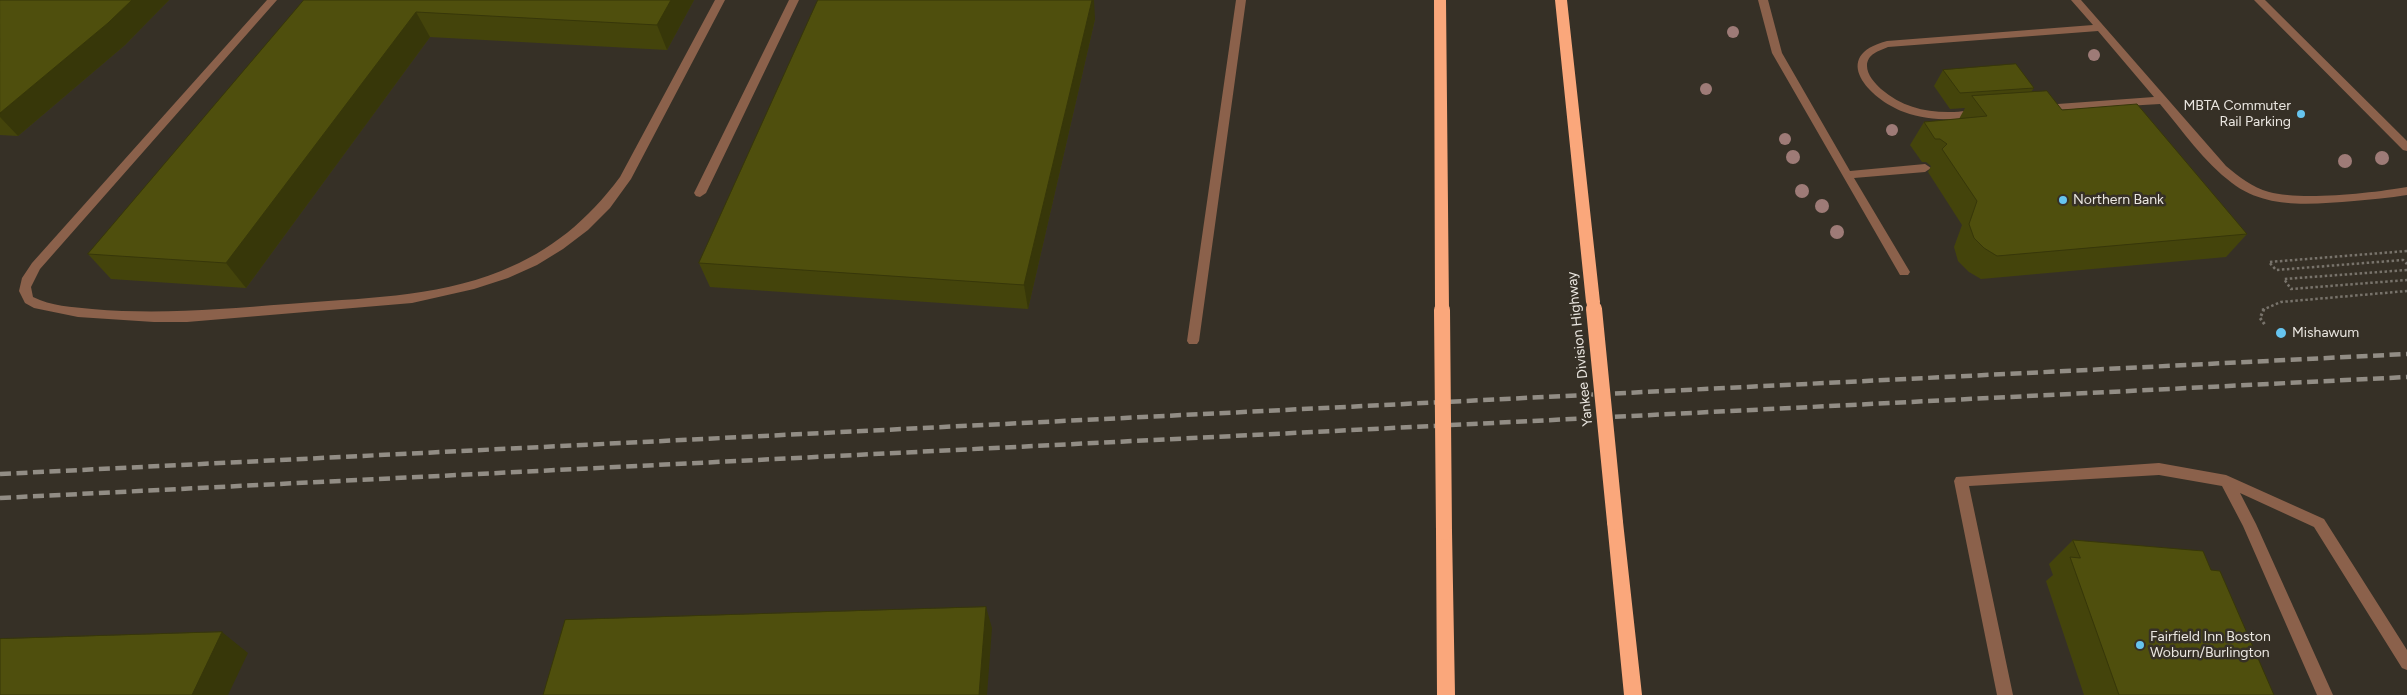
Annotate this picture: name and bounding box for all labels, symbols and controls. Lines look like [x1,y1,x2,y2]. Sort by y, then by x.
place label: MBTA Commuter Rail Parking [2183,98,2291,130]
marker: MBTA Commuter Rail Parking [2295,108,2307,120]
place label: Northern Bank [2073,192,2164,208]
marker: Northern Bank [2057,194,2069,206]
street label: Yankee Division Highway [1564,271,1596,427]
place label: Mishawum [2292,325,2359,341]
marker: Mishawum [2274,326,2288,340]
place label: Fairfield Inn Boston Woburn/Burlington [2150,629,2271,662]
marker: Fairfield Inn Boston Woburn/Burlington [2134,639,2146,651]

